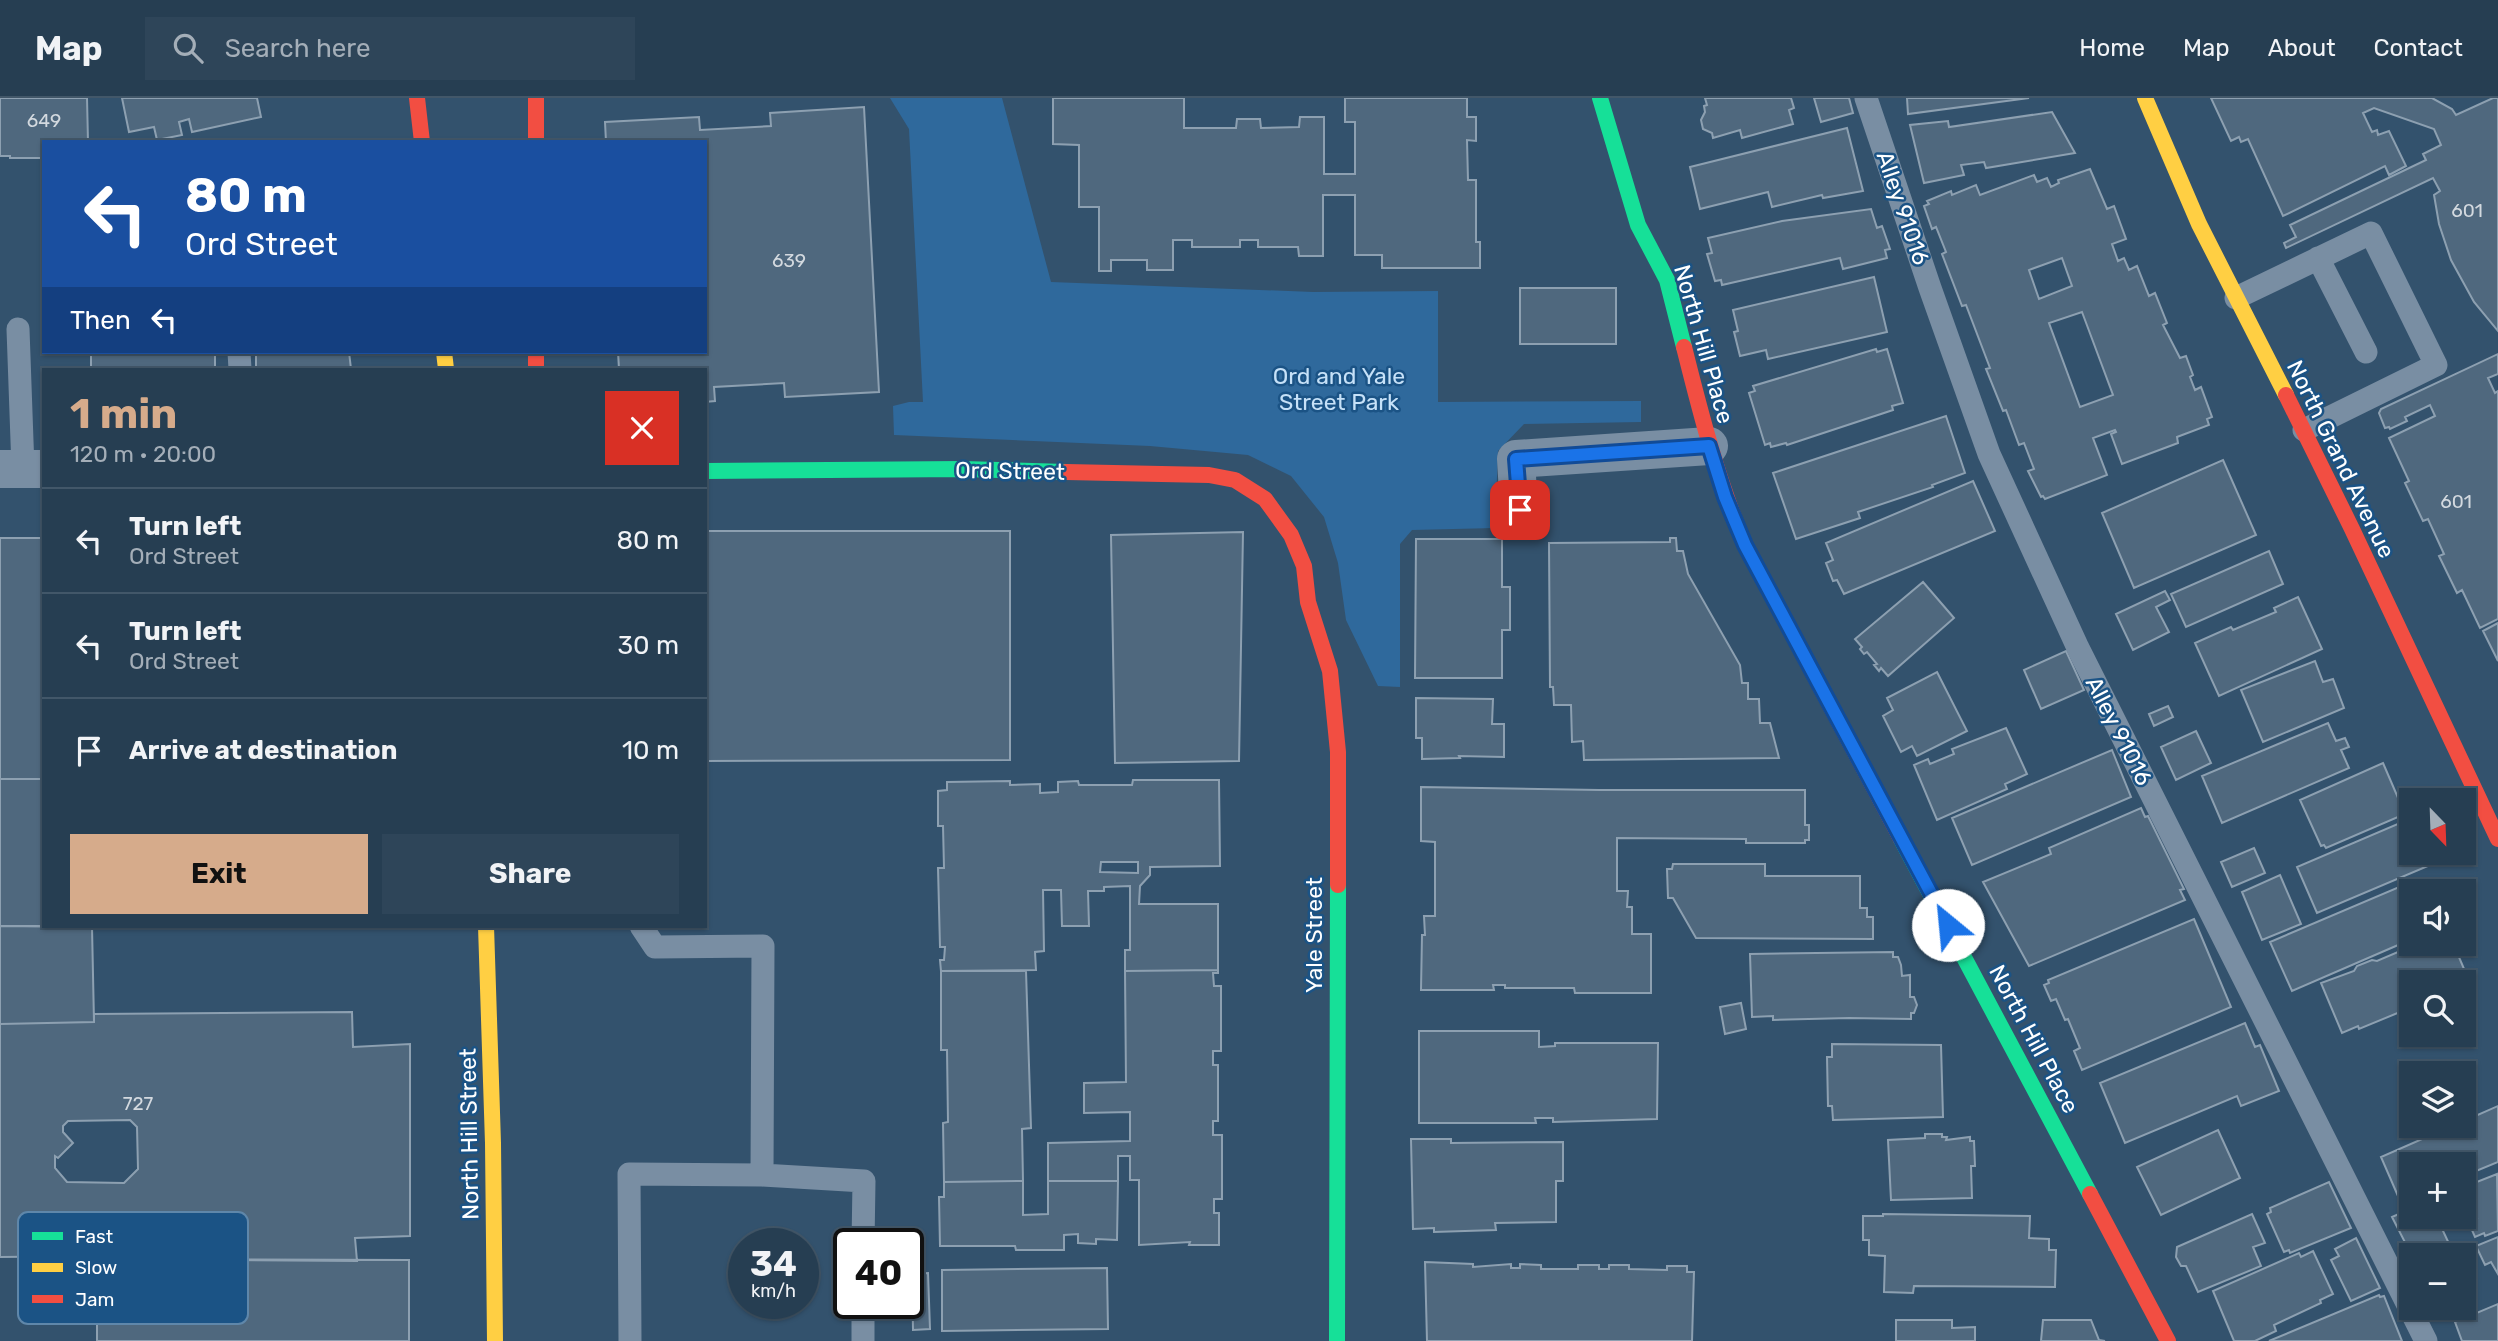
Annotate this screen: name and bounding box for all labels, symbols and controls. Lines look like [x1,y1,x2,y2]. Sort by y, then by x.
search box [145,17,635,80]
text: Map [35,29,103,68]
icon: search [169,29,207,67]
text: Search here [225,33,370,64]
text: Home [2079,34,2145,62]
text: Map [2183,34,2230,62]
text: About [2268,34,2336,62]
text: Contact [2374,34,2463,62]
house number: 649 [27,109,61,132]
street label: Alley 91016 [1870,147,1936,269]
text: 80 m [185,166,307,224]
icon: left [70,168,161,259]
house number: 601 [2451,199,2483,222]
text: Ord Street [185,225,338,263]
house number: 639 [772,249,806,272]
street label: North Hill Place [1668,261,1740,427]
icon: left [145,301,183,339]
text: Then [70,305,131,336]
street label: North Grand Avenue [2281,355,2401,563]
park label: Ord and Yale Street Park [1273,362,1405,416]
text: 1 min [70,389,177,439]
button: close [605,391,679,465]
text: 120 m · 20:00 [70,440,216,468]
street label: Ord Street [955,456,1065,486]
pin [1490,480,1550,540]
house number: 601 [2440,490,2472,513]
icon: arrive [1501,491,1539,529]
text: Turn left [129,511,241,542]
icon: left [70,522,108,560]
text: 80 m [616,525,679,556]
text: Ord Street [129,542,239,570]
text: Turn left [129,616,241,647]
icon: left [70,627,108,665]
text: 30 m [617,630,679,661]
text: Ord Street [129,647,239,675]
street label: Alley 91016 [2080,672,2158,790]
icon: arrive [70,732,108,770]
text: Arrive at destination [129,735,397,766]
text: 10 m [622,735,679,766]
north arrow [2399,788,2476,864]
map controls [2399,788,2476,1320]
button: Exit [70,834,368,914]
button: Share [382,834,679,914]
street label: Yale Street [1300,877,1328,993]
button: sound [2399,879,2476,956]
position arrow [1911,888,1985,962]
street label: North Hill Place [1983,960,2085,1118]
button: search [2399,970,2476,1047]
street label: North Hill Street [454,1048,484,1220]
button: layers [2399,1061,2476,1138]
house number: 727 [123,1092,154,1115]
button: + [2399,1152,2476,1229]
legend [18,1212,248,1324]
text: Fast [75,1225,114,1248]
speed limit sign: 40 [833,1228,924,1319]
text: 34 [750,1243,797,1285]
button: − [2399,1243,2476,1320]
text: Slow [75,1256,117,1279]
text: km/h [751,1280,796,1302]
text: Jam [75,1288,114,1311]

